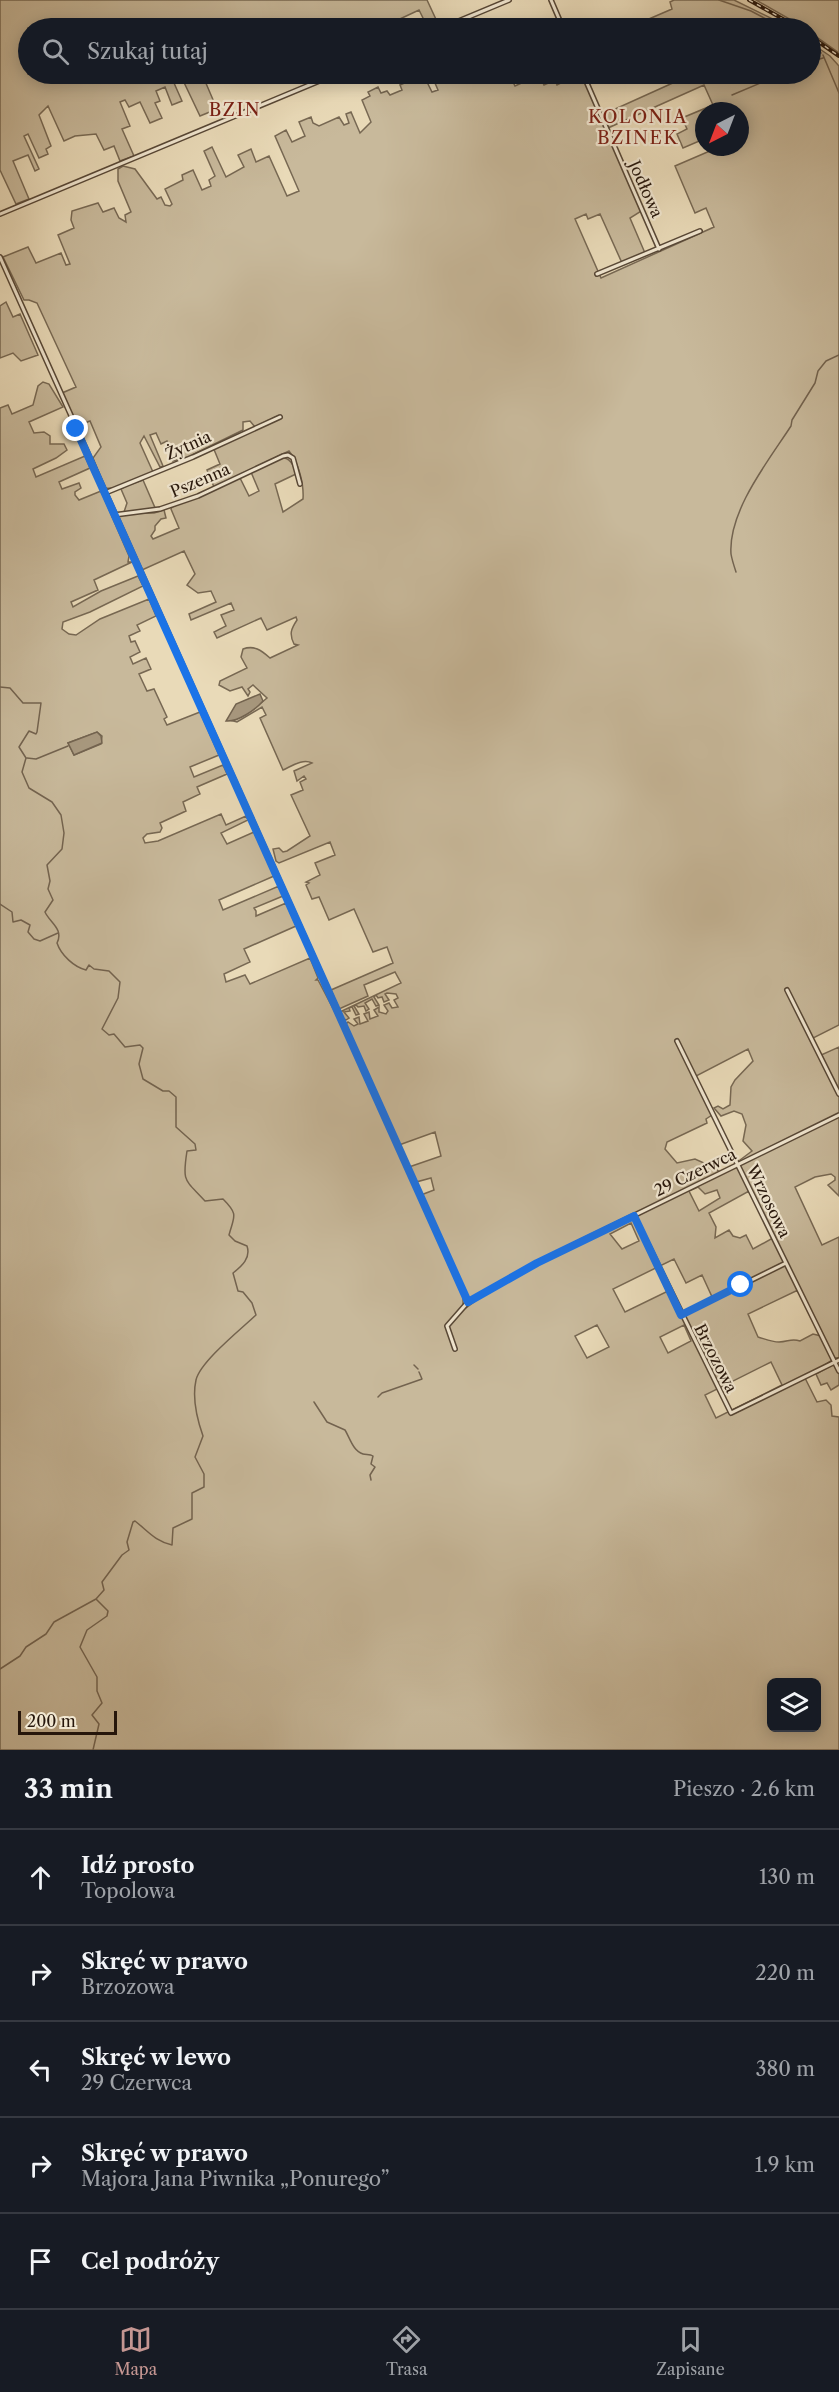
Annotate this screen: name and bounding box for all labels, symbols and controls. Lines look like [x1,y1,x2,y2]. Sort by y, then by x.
search box [18,18,821,84]
icon: search [39,35,72,68]
text: Szukaj tutaj [87,38,208,65]
district label: BZIN [209,99,261,121]
north arrow [695,102,749,156]
district label: KOLONIA BZINEK [588,106,688,149]
street label: Jodłowa [623,155,668,221]
route end [62,415,88,441]
street label: Żytnia [162,426,215,464]
street label: Pszenna [167,458,233,502]
street label: 29 Czerwca [651,1143,740,1200]
street label: Wrzosowa [742,1160,795,1241]
route start [727,1271,753,1297]
street label: Brzozowa [690,1320,742,1396]
map controls [767,1678,821,1732]
button: layers [767,1678,821,1732]
scale bar [18,1708,117,1736]
text: 200 m [27,1711,76,1731]
text: 33 min [24,1773,113,1805]
text: Pieszo · 2.6 km [673,1777,815,1801]
text: Idź prosto [81,1852,195,1879]
icon: ahead [24,1861,57,1894]
text: 130 m [759,1865,815,1889]
text: Topolowa [81,1879,175,1903]
text: Skręć w prawo [81,1948,248,1975]
icon: right [24,1957,57,1990]
text: 220 m [755,1961,815,1985]
text: Brzozowa [81,1975,174,1999]
text: Skręć w lewo [81,2044,231,2071]
icon: left [24,2053,57,2086]
text: 380 m [756,2057,815,2081]
text: 29 Czerwca [81,2071,192,2095]
text: Skręć w prawo [81,2140,248,2167]
icon: right [24,2149,57,2182]
text: 1.9 km [755,2153,815,2177]
text: Majora Jana Piwnika „Ponurego” [81,2167,389,2191]
icon: arrive [24,2245,57,2278]
text: Cel podróży [81,2248,219,2275]
tab: Mapa [114,2323,157,2379]
tab: Trasa [386,2323,427,2379]
tab: Zapisane [656,2323,725,2379]

